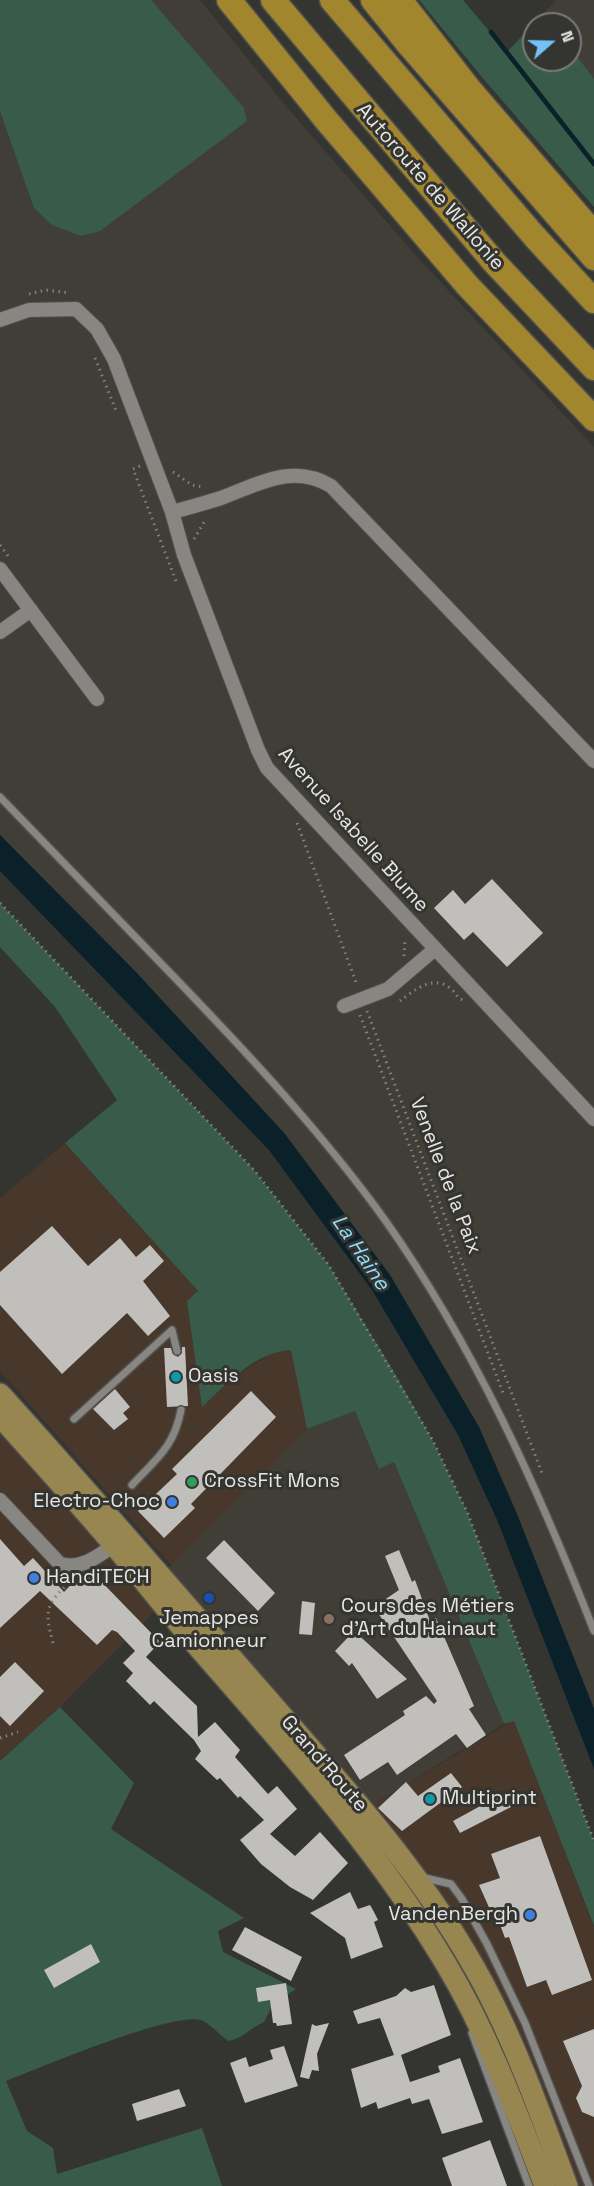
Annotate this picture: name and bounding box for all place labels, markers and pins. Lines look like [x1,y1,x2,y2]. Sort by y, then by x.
place label: Oasis [188,1365,239,1389]
marker: Oasis [169,1370,183,1384]
place label: CrossFit Mons [204,1470,340,1494]
marker: CrossFit Mons [185,1475,199,1489]
place label: Electro-Choc [33,1490,160,1514]
marker: Electro-Choc [165,1495,179,1509]
place label: HandiTECH [46,1566,150,1590]
marker: HandiTECH [27,1571,41,1585]
marker: Jemappes Camionneur [202,1591,216,1605]
place label: Cours des Métiers d'Art du Hainaut [341,1595,514,1642]
place label: Jemappes Camionneur [152,1607,266,1654]
marker: Cours des Métiers d'Art du Hainaut [322,1612,336,1626]
place label: Multiprint [442,1787,537,1811]
marker: Multiprint [423,1792,437,1806]
place label: VandenBergh [388,1903,518,1927]
marker: VandenBergh [523,1908,537,1922]

